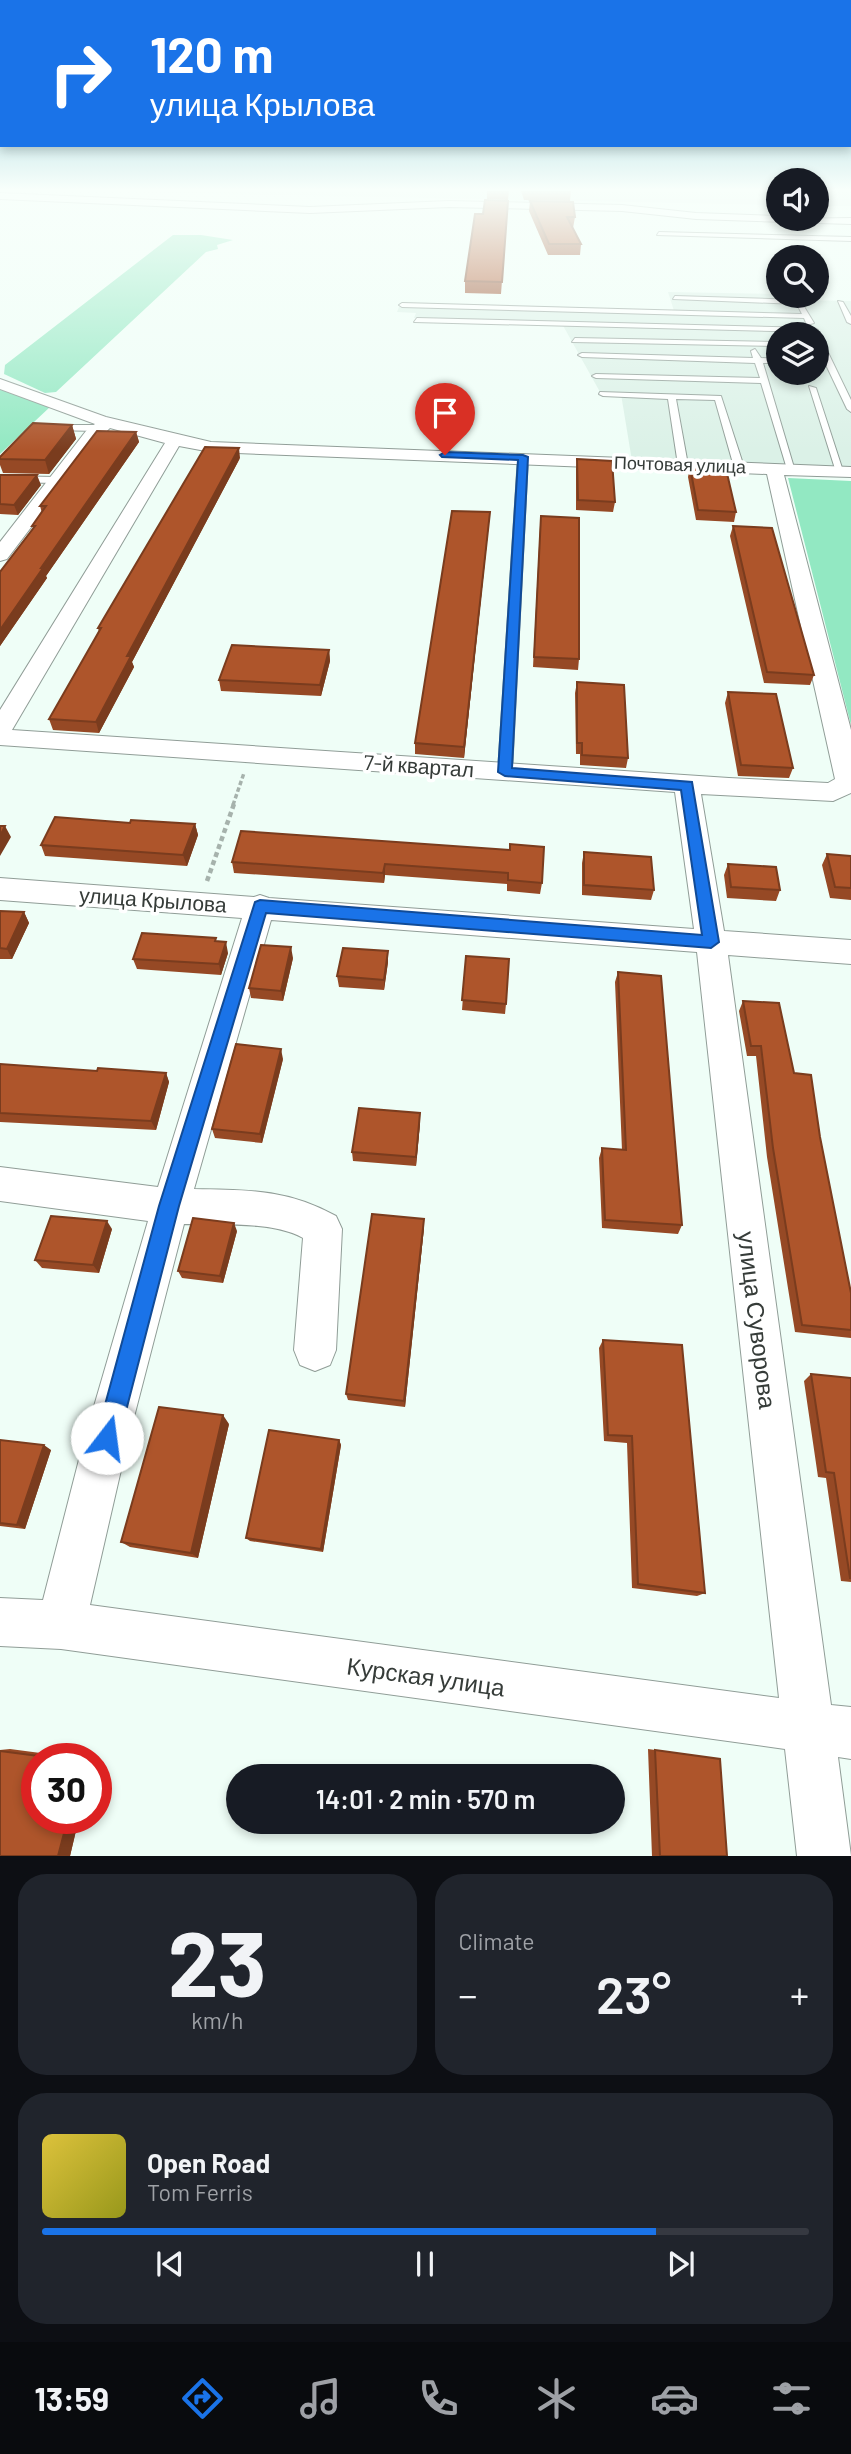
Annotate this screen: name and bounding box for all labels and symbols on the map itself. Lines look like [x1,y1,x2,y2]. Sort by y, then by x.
pin [415,383,475,455]
street label: Почтовая улица [614,451,747,477]
street label: 7-й квартал [363,749,475,781]
street label: улица Крылова [78,881,228,917]
street label: улица Суворова [733,1230,783,1411]
position arrow [70,1401,144,1475]
street label: Курская улица [345,1651,507,1702]
speed limit sign: 30 [21,1743,112,1834]

